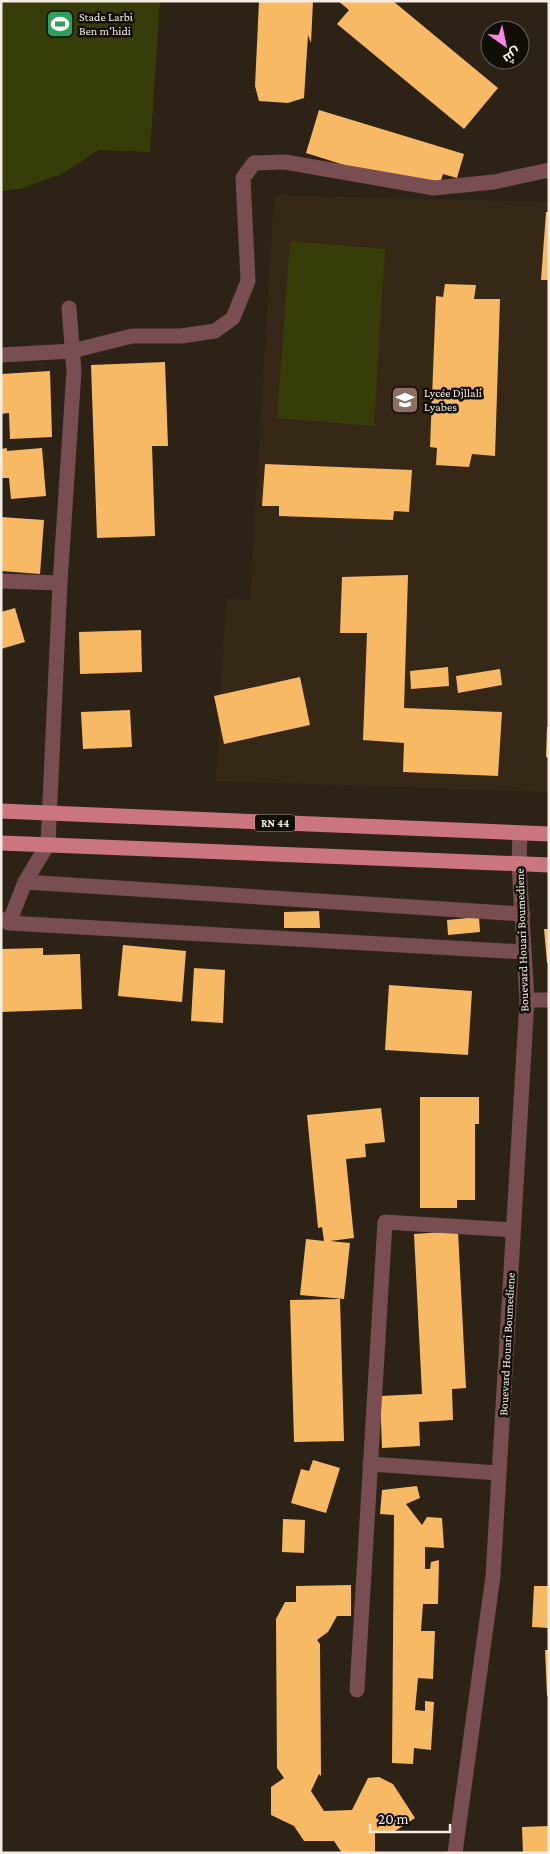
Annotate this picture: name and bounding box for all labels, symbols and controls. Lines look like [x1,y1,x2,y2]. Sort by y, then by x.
sports icon: Stade Larbi Ben m'hidi [45,9,75,39]
place label: Stade Larbi Ben m'hidi [79,10,133,38]
north arrow [480,20,530,70]
text: ش [500,43,524,68]
school or university icon: Lycée Djllali Lyabes [390,385,420,415]
place label: Lycée Djllali Lyabes [424,386,482,414]
road number: RN 44 [255,814,295,831]
street label: Bouevard Houari Boumediene [513,868,531,1012]
street label: Bouevard Houari Boumediene [496,1272,518,1416]
scale bar [370,1802,450,1834]
text: 20 m [378,1811,409,1827]

